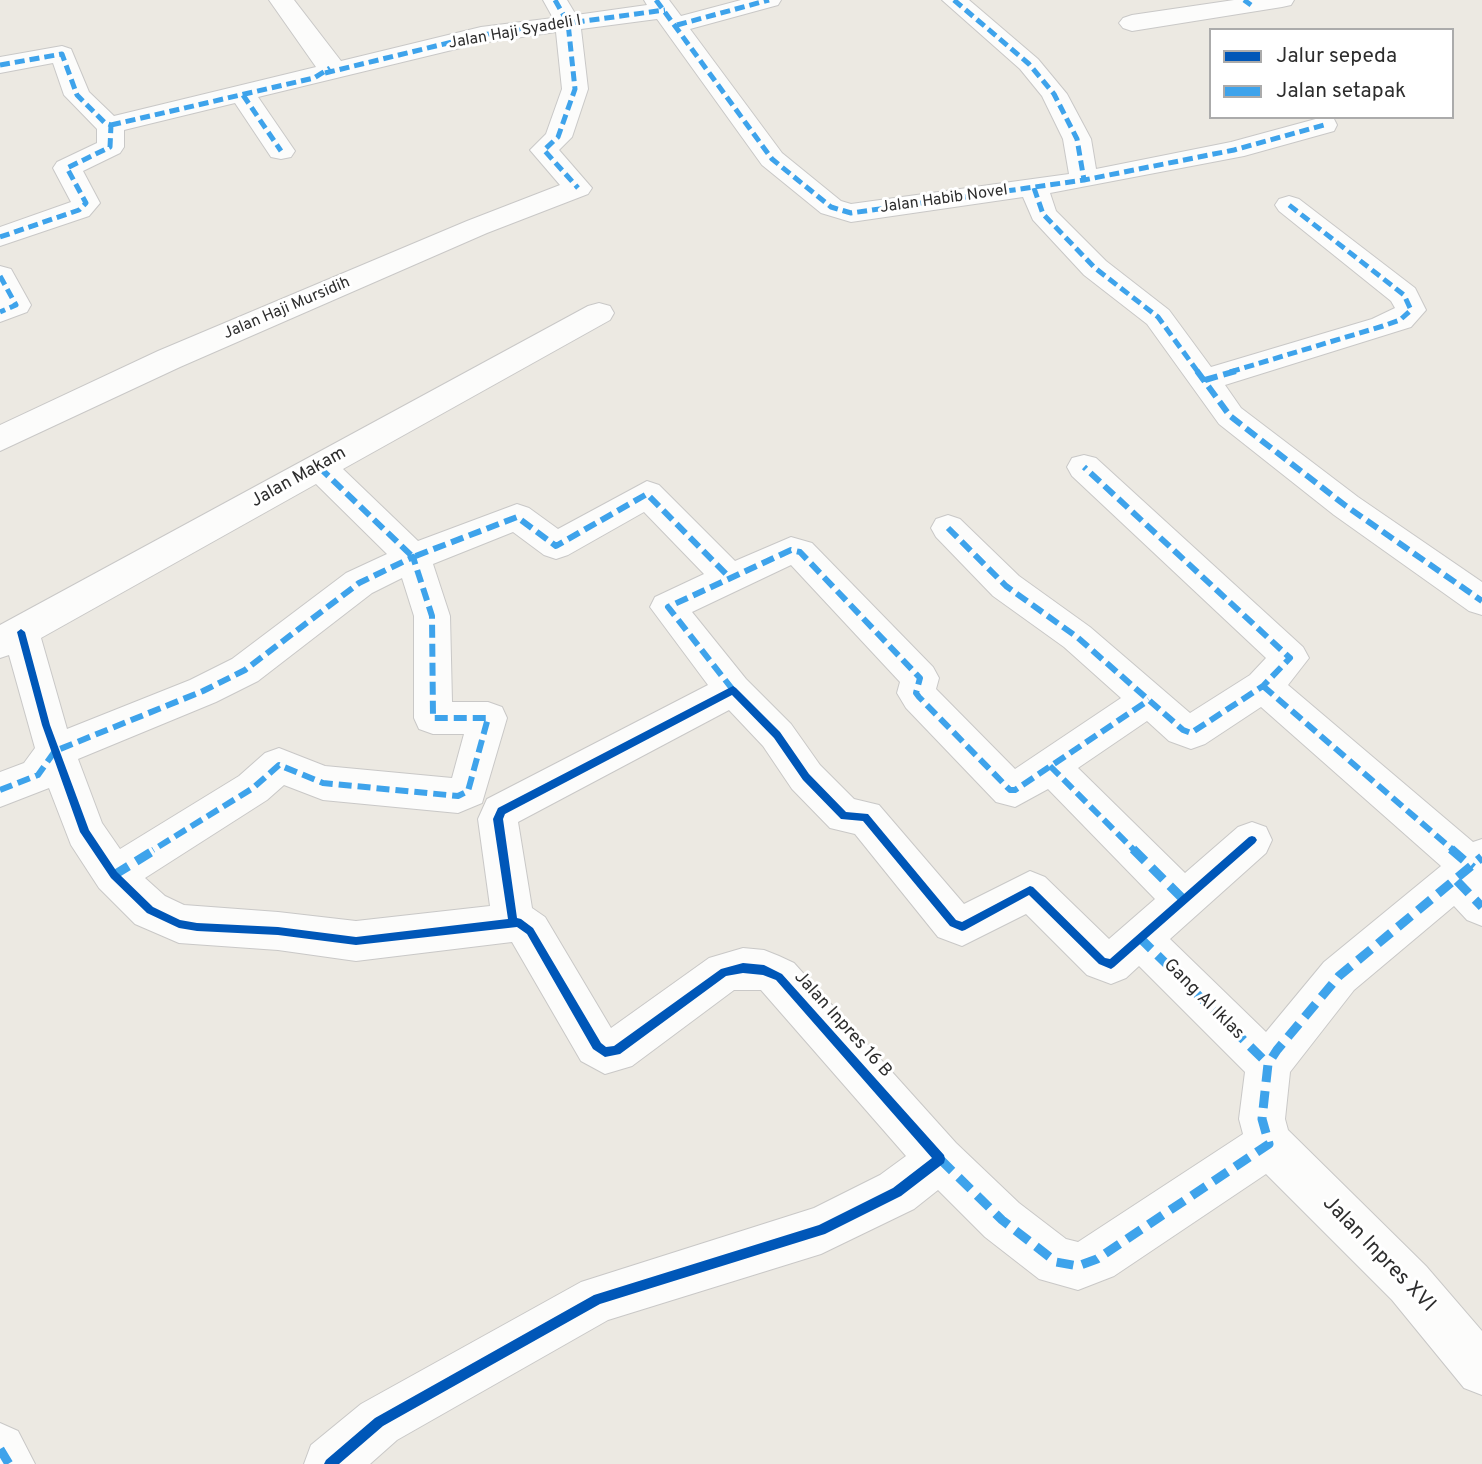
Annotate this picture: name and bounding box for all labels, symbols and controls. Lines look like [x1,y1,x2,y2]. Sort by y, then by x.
street label: Jalan Haji Syadeli I [447,12,583,54]
legend [1209,28,1454,119]
text: Jalur sepeda [1276,43,1397,70]
text: Jalan setapak [1276,78,1406,105]
street label: Jalan Habib Novel [879,182,1009,218]
street label: Jalan Haji Mursidih [221,274,353,344]
street label: Jalan Makam [248,443,350,513]
street label: Gang Al Iklas [1158,955,1248,1045]
street label: Jalan Inpres 16 B [789,967,895,1083]
street label: Jalan Inpres XVI [1316,1192,1440,1318]

